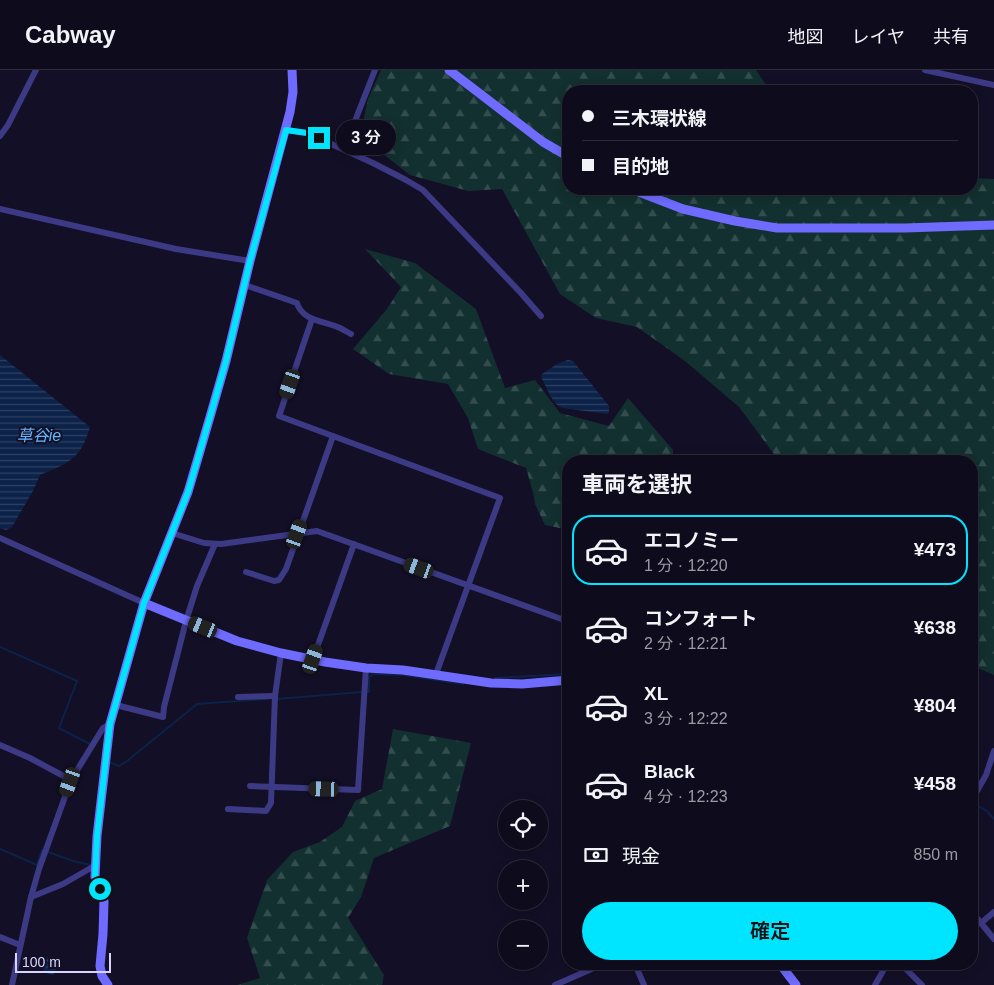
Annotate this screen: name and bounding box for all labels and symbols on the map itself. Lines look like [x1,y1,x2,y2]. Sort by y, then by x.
callout: 3 分 [336,120,396,156]
route end [308,127,330,149]
car [278,367,301,401]
water label: 草谷ie [17,427,61,444]
car [284,517,309,551]
car [402,556,435,580]
car [186,614,219,640]
car [301,642,324,676]
car [57,765,82,799]
car [308,781,339,797]
route start [89,878,111,900]
scale bar [15,950,111,973]

